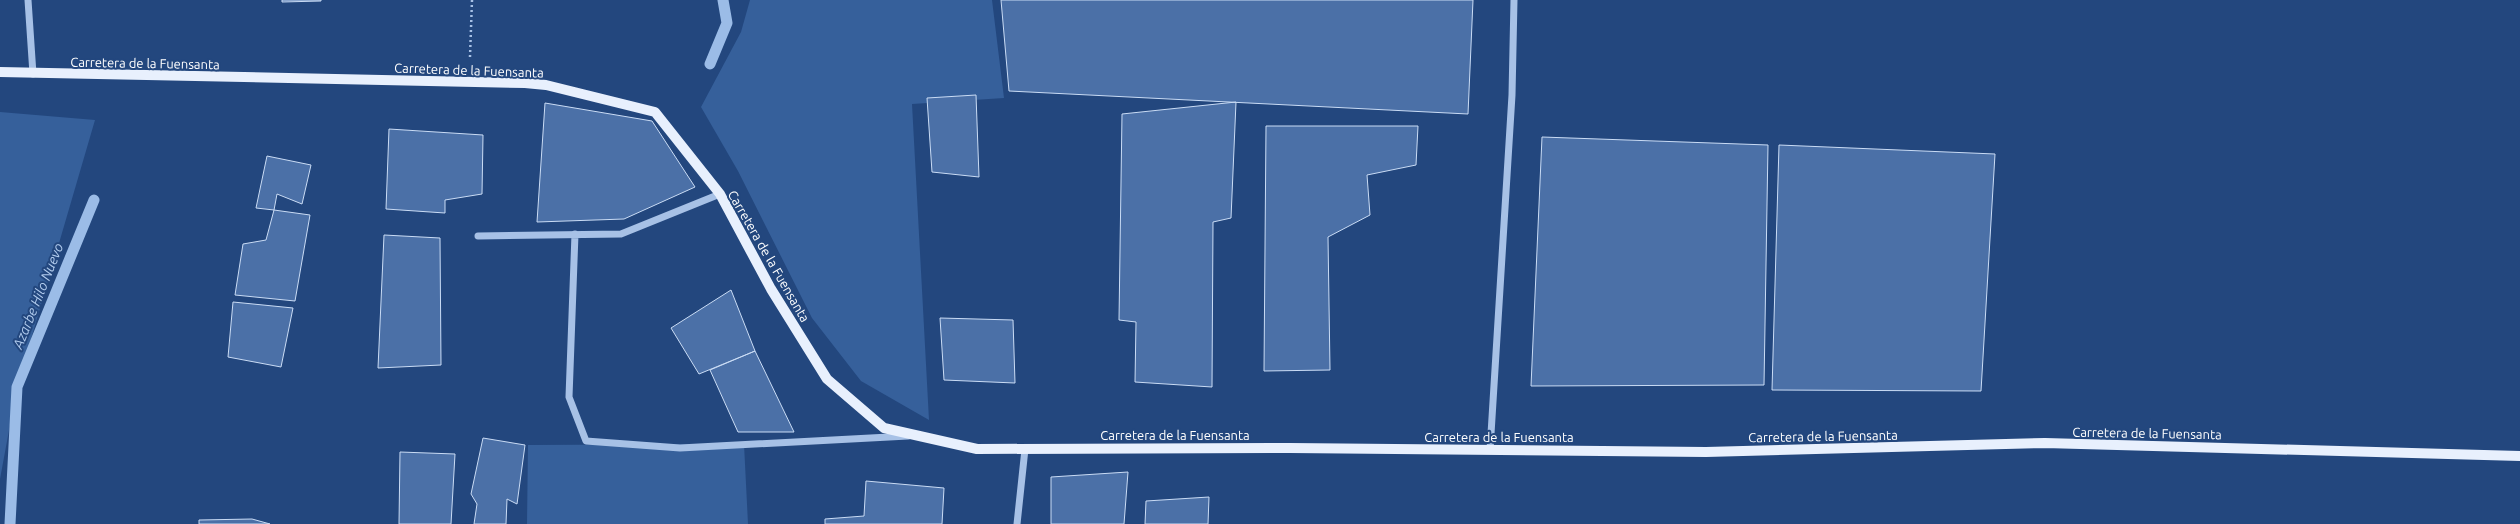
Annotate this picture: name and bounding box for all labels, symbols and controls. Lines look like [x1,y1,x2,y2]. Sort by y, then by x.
street label: Carretera de la Fuensanta [70,55,220,71]
street label: Carretera de la Fuensanta [394,60,544,80]
street label: Carretera de la Fuensanta [726,188,812,324]
water label: Azarbe Hilo Nuevo [9,241,67,352]
street label: Carretera de la Fuensanta [2072,425,2222,441]
street label: Carretera de la Fuensanta [1100,428,1250,442]
street label: Carretera de la Fuensanta [1748,428,1898,444]
street label: Carretera de la Fuensanta [1424,430,1574,444]

